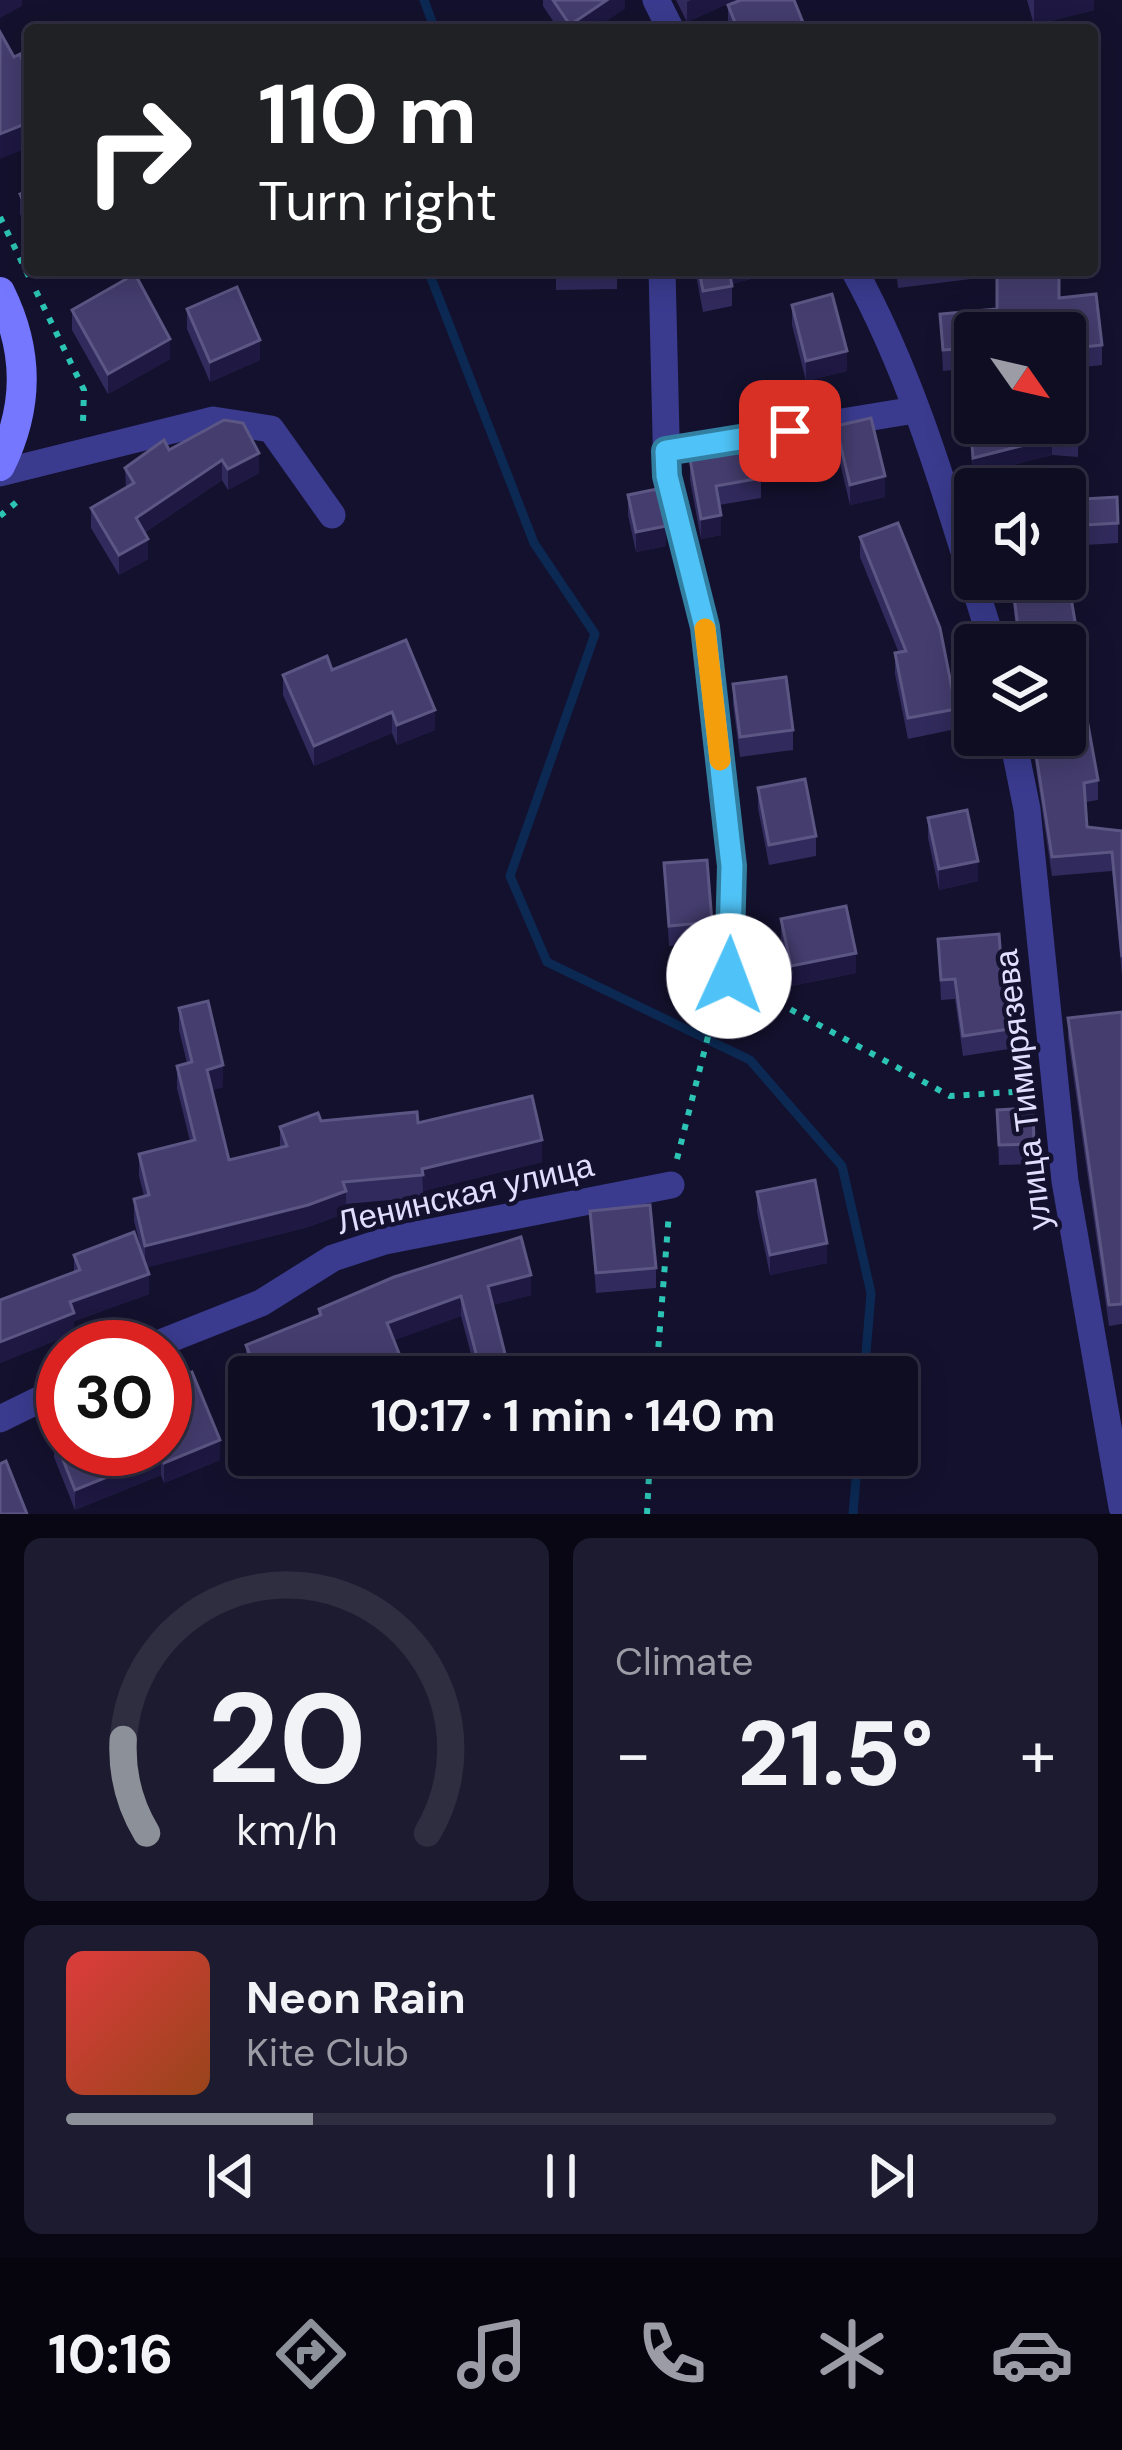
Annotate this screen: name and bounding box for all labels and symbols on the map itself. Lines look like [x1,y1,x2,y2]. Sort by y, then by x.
north arrow [954,312,1086,444]
pin [739,380,841,482]
position arrow [666,913,792,1039]
street label: улица Тимирязева [984,947,1061,1233]
street label: Ленинская улица [332,1143,598,1244]
speed limit sign: 30 [36,1320,192,1476]

